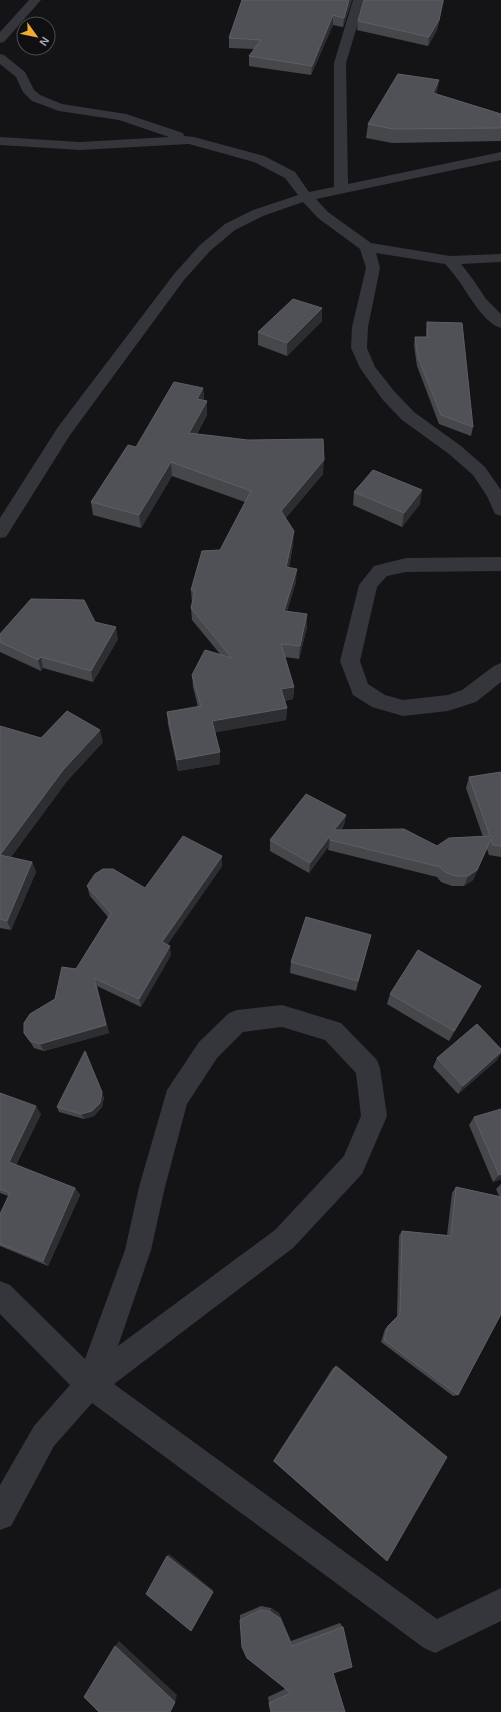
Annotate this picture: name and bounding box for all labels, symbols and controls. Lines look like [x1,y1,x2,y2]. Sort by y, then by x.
north arrow [16,16,56,56]
text: N [37,35,52,48]

